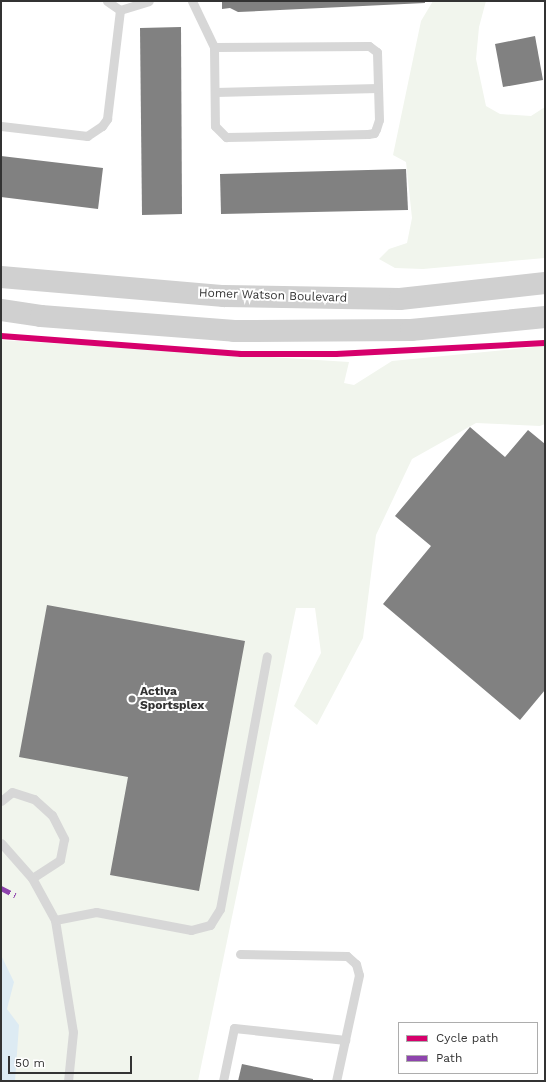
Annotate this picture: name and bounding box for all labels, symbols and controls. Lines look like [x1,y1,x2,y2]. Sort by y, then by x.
street label: Homer Watson Boulevard [198,286,348,306]
place label: Activa Sportsplex [140,685,204,713]
marker: Activa Sportsplex [127,694,137,704]
legend [398,1022,538,1074]
text: Cycle path [436,1031,498,1045]
scale bar [10,1048,134,1074]
text: Path [436,1051,462,1065]
text: 50 m [15,1056,45,1070]

